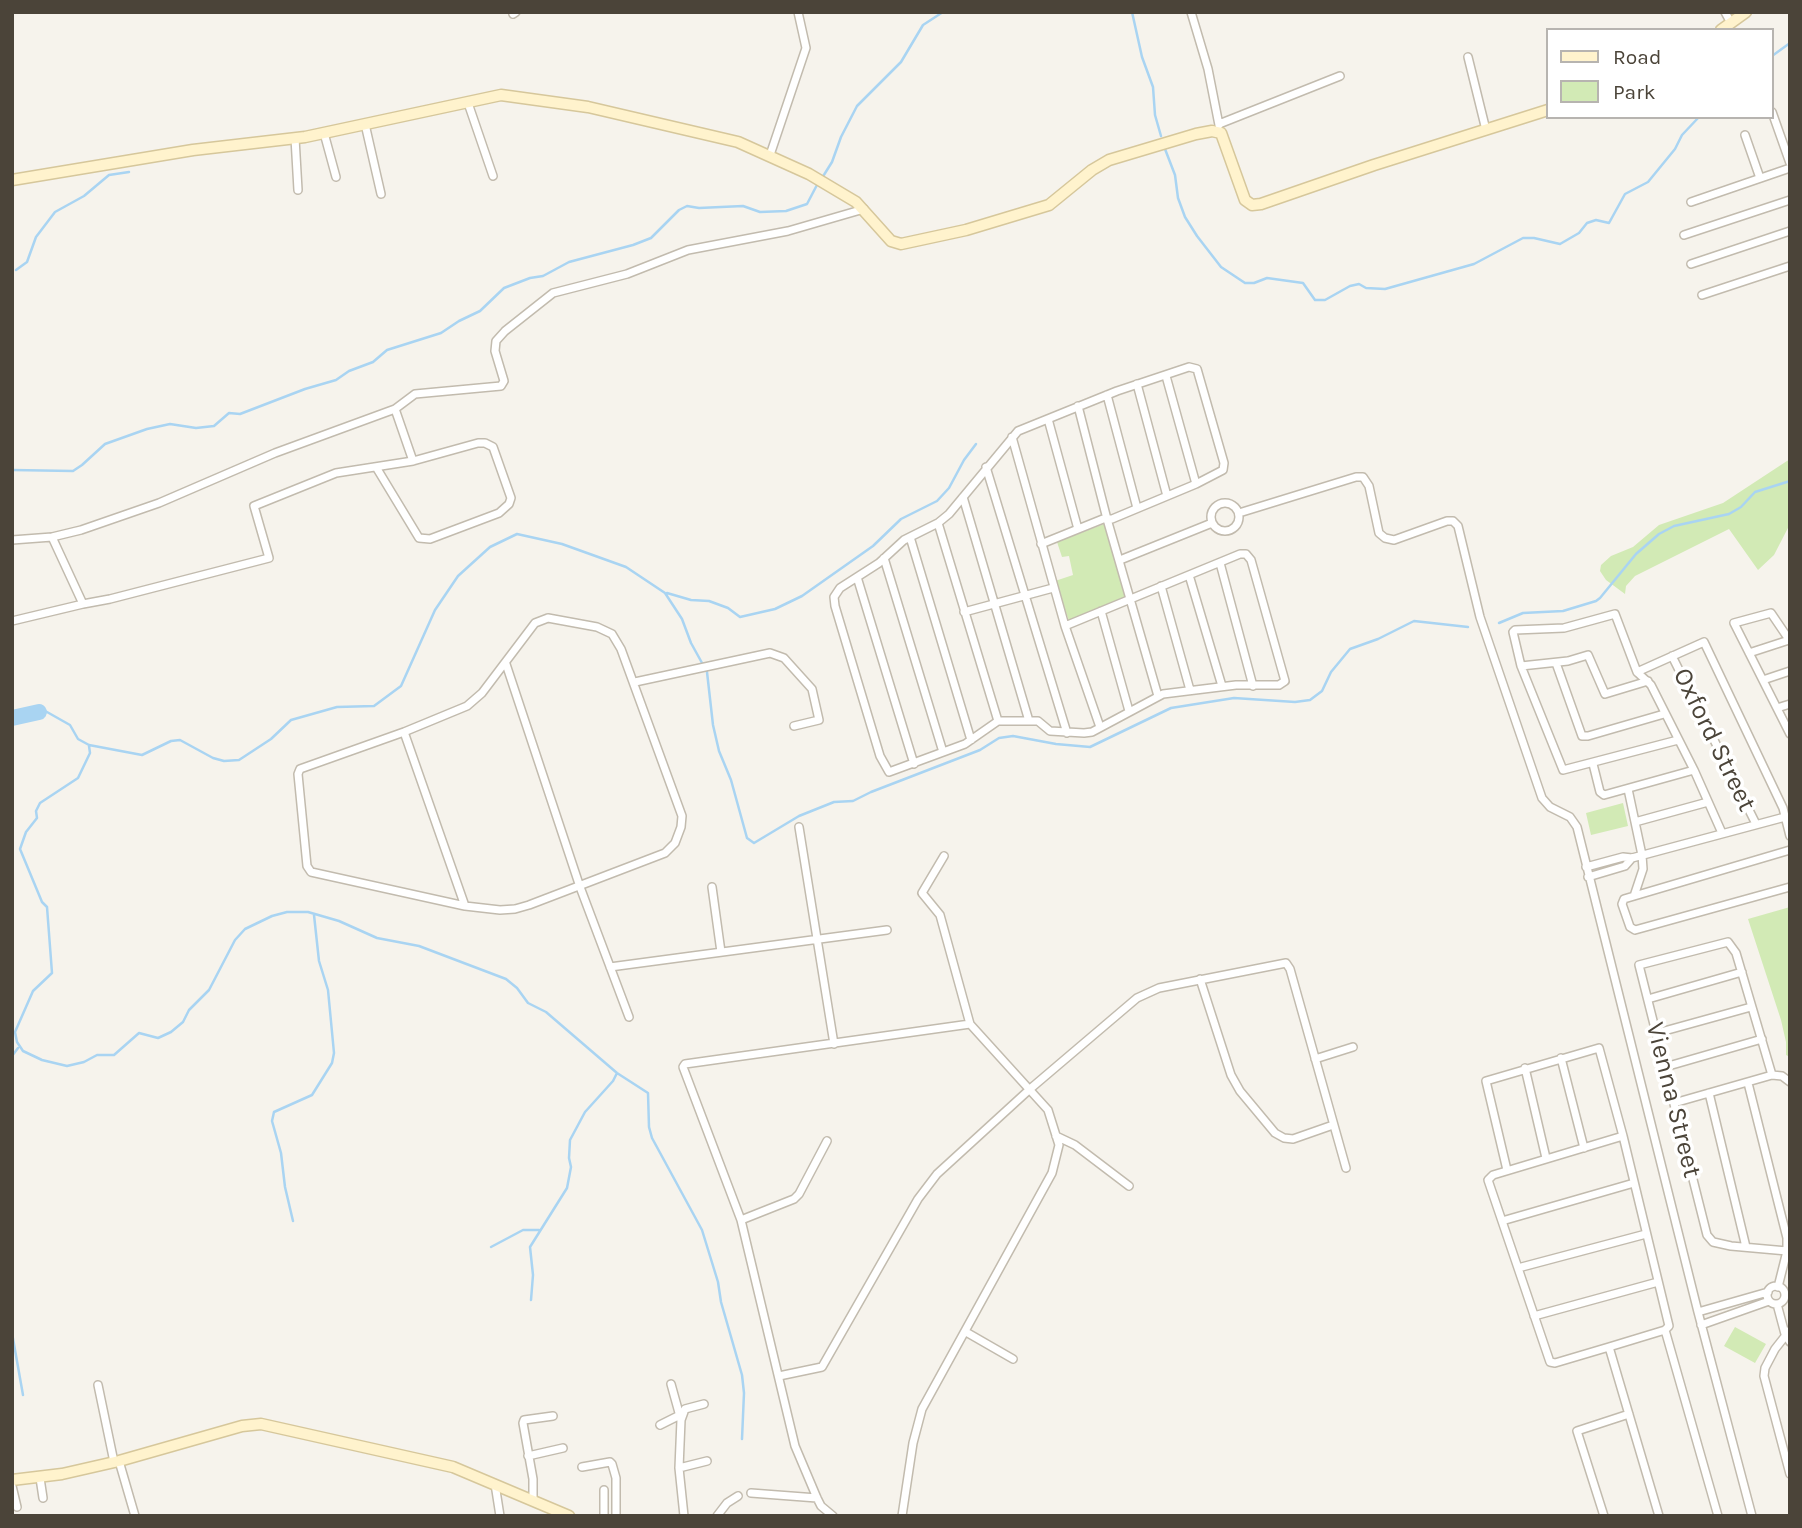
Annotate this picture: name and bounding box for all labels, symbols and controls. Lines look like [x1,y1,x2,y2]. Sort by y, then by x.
legend [1546,28,1774,119]
text: Road [1613,45,1661,69]
text: Park [1613,80,1656,104]
street label: Oxford Street [1666,663,1762,817]
street label: Vienna Street [1639,1019,1707,1181]

